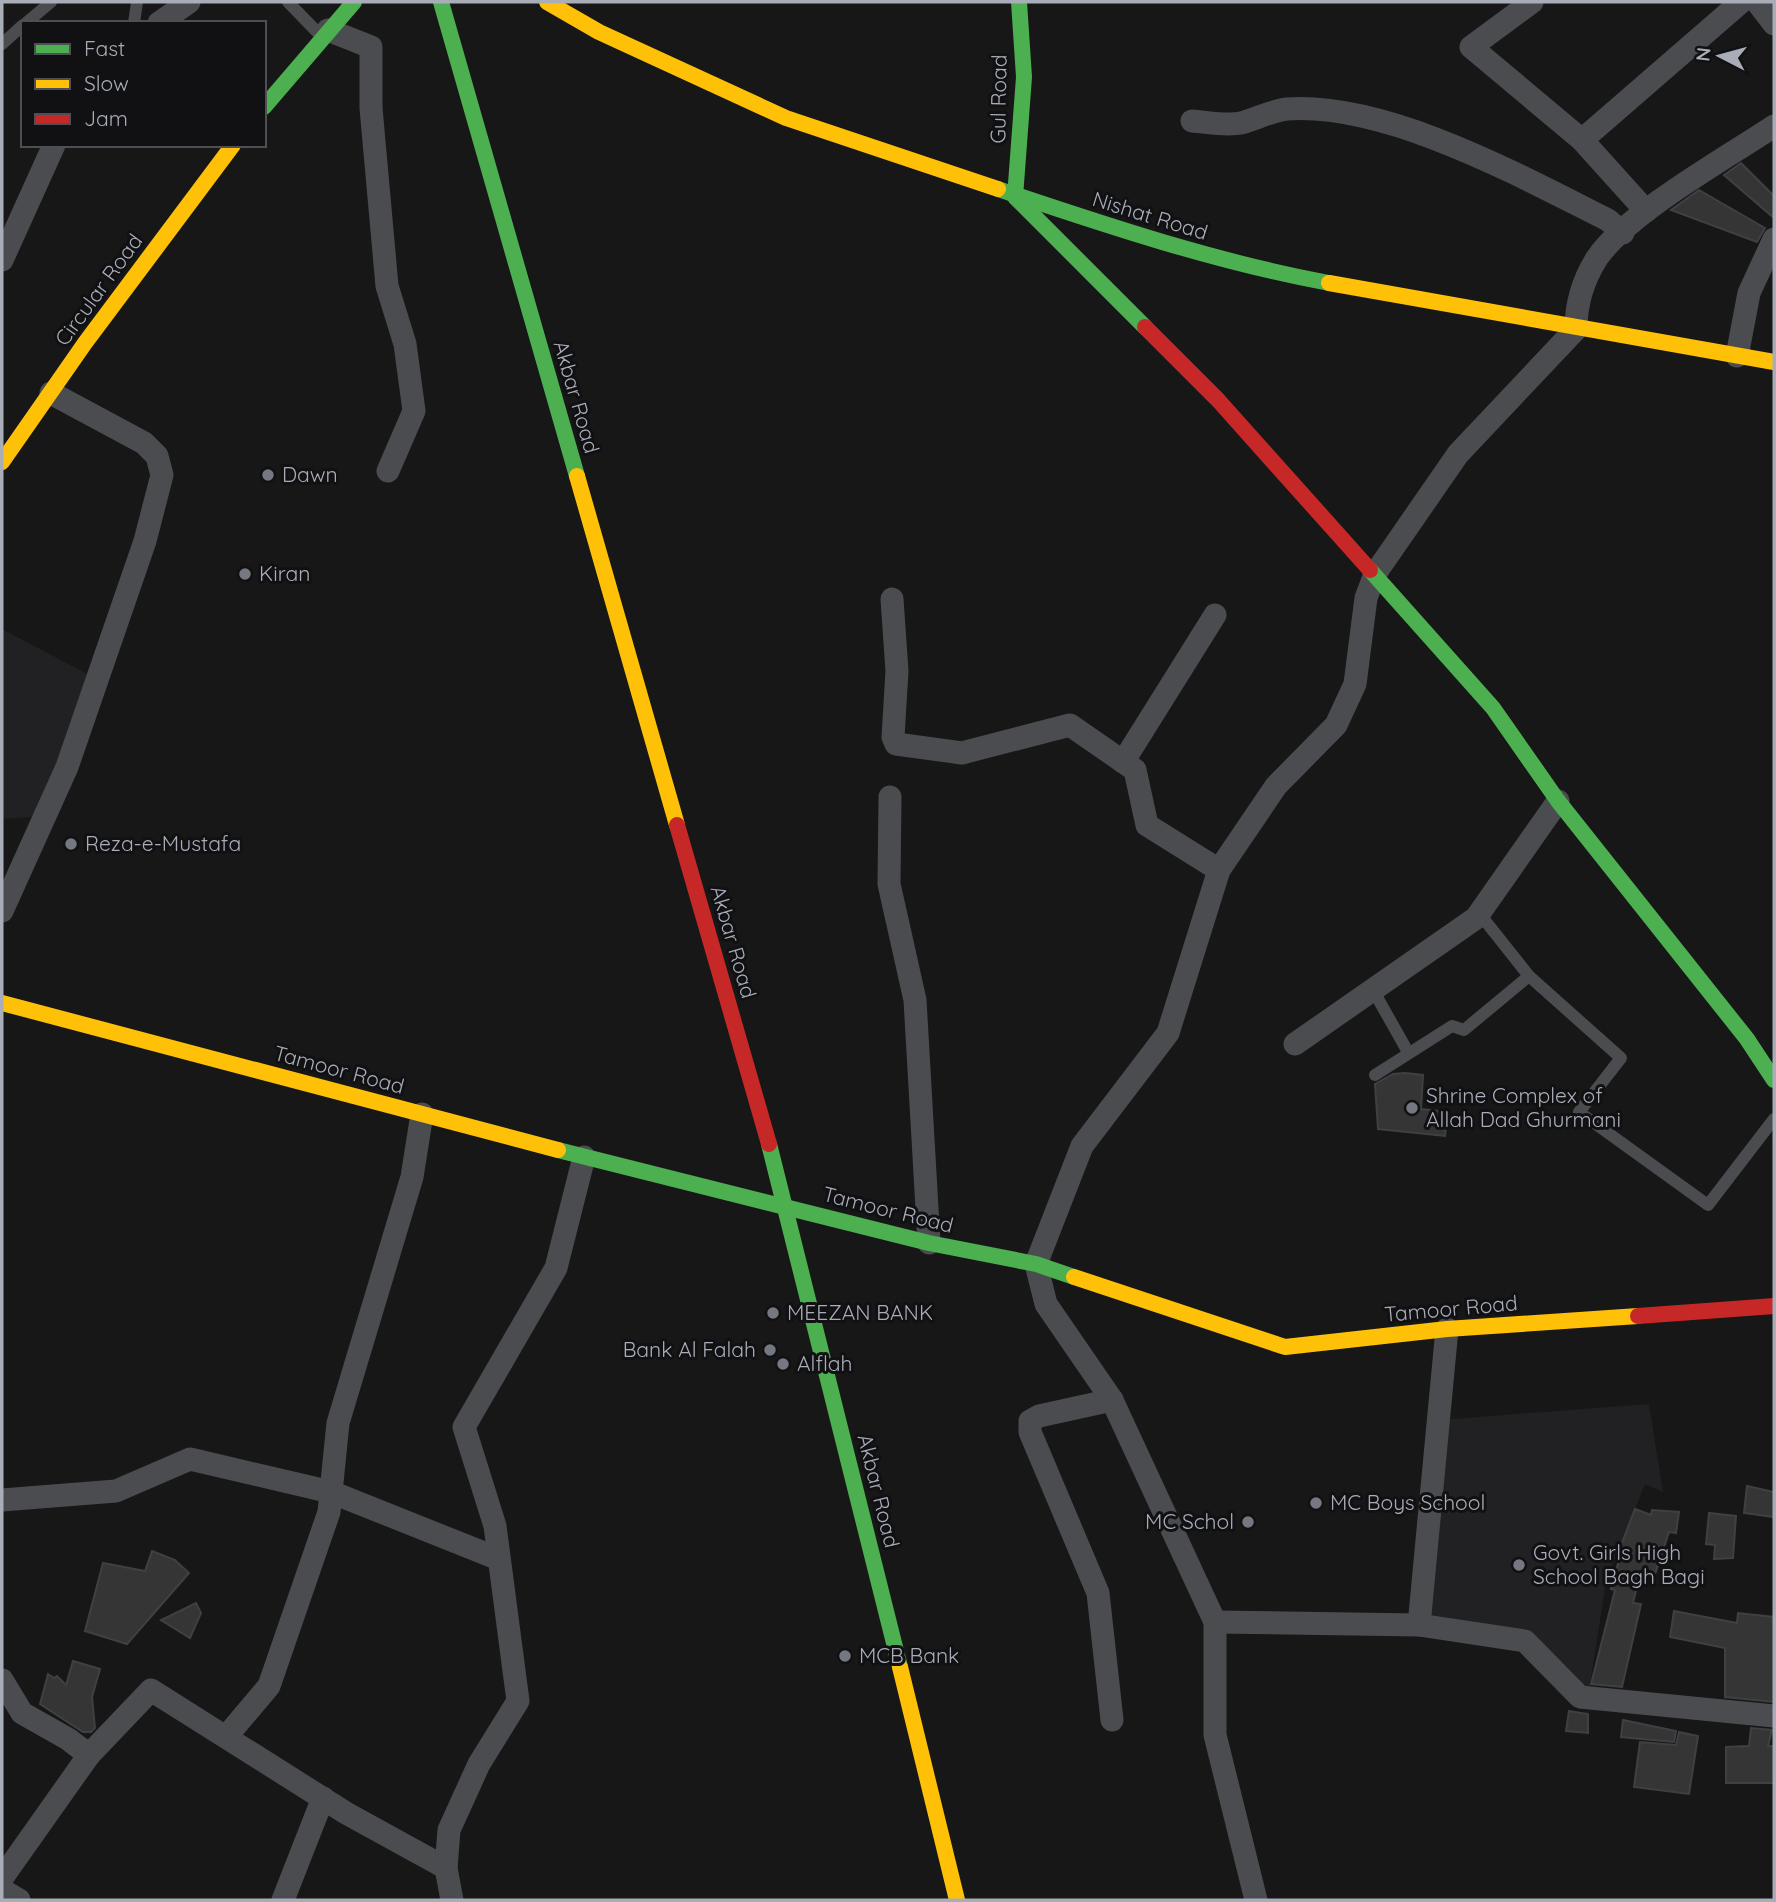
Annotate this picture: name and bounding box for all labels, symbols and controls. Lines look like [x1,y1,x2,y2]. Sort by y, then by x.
legend [21,21,266,147]
north arrow [1685,21,1755,91]
text: Fast [84,35,125,61]
text: N [1690,46,1716,62]
street label: Gul Road [984,54,1012,144]
text: Slow [84,70,129,96]
text: Jam [84,105,128,131]
street label: Nishat Road [1089,185,1211,245]
street label: Circular Road [49,228,148,351]
street label: Akbar Road [548,337,605,456]
place label: Dawn [282,461,338,487]
marker: Dawn [260,467,276,483]
place label: Kiran [259,560,310,586]
marker: Kiran [237,566,253,582]
place label: Reza-e-Mustafa [85,830,241,856]
marker: Reza-e-Mustafa [63,836,79,852]
street label: Akbar Road [705,882,762,1001]
street label: Tamoor Road [271,1039,407,1099]
place label: Shrine Complex of Allah Dad Ghurmani [1426,1082,1621,1132]
marker: Shrine Complex of Allah Dad Ghurmani [1404,1100,1420,1116]
street label: Tamoor Road [820,1180,956,1238]
street label: Tamoor Road [1383,1289,1519,1327]
place label: MEEZAN BANK [787,1299,933,1325]
marker: MEEZAN BANK [765,1305,781,1321]
place label: Bank Al Falah [623,1336,756,1362]
marker: Bank Al Falah [762,1342,778,1358]
place label: Alflah [797,1350,852,1376]
marker: Alflah [775,1356,791,1372]
street label: Akbar Road [852,1431,906,1550]
place label: MC Boys School [1330,1489,1485,1515]
marker: MC Boys School [1308,1495,1324,1511]
place label: MC Schol [1145,1508,1234,1534]
marker: MC Schol [1240,1514,1256,1530]
place label: Govt. Girls High School Bagh Bagi [1533,1539,1705,1589]
marker: Govt. Girls High School Bagh Bagi [1511,1557,1527,1573]
place label: MCB Bank [859,1642,959,1668]
marker: MCB Bank [837,1648,853,1664]

